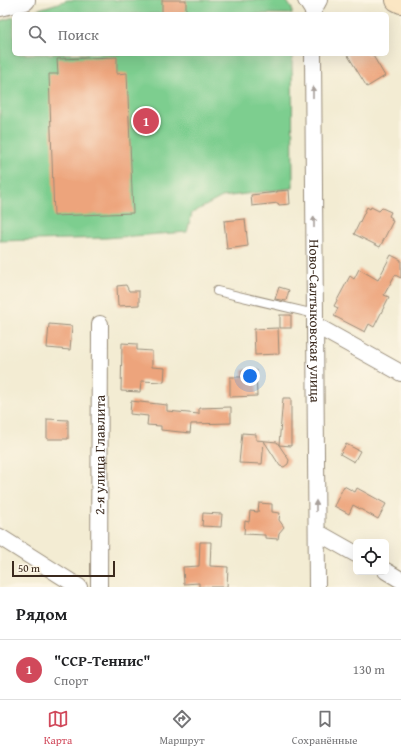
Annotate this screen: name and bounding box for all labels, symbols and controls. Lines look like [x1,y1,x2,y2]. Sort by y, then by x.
search box [12,12,389,56]
icon: search [26,23,48,45]
text: Поиск [58,24,99,45]
one-way arrow [310,85,316,98]
pin: 1 [133,106,159,136]
one-way arrow [311,215,317,228]
street label: Ново-Салтыковская улица [304,239,326,403]
your location [240,366,260,386]
street label: 2-я улица Главлита [89,395,110,515]
one-way arrow [313,500,320,512]
map controls [353,539,389,575]
button: locate [353,539,389,575]
scale bar [12,559,115,578]
text: 50 m [18,560,40,576]
text: Рядом [16,601,67,626]
text: "ССР-Теннис" [54,650,151,671]
text: 1 [26,660,32,679]
text: 130 m [353,660,385,679]
text: Спорт [54,671,88,690]
tab: Карта [44,708,72,748]
tab: Маршрут [159,708,204,748]
tab: Сохранённые [292,708,357,748]

